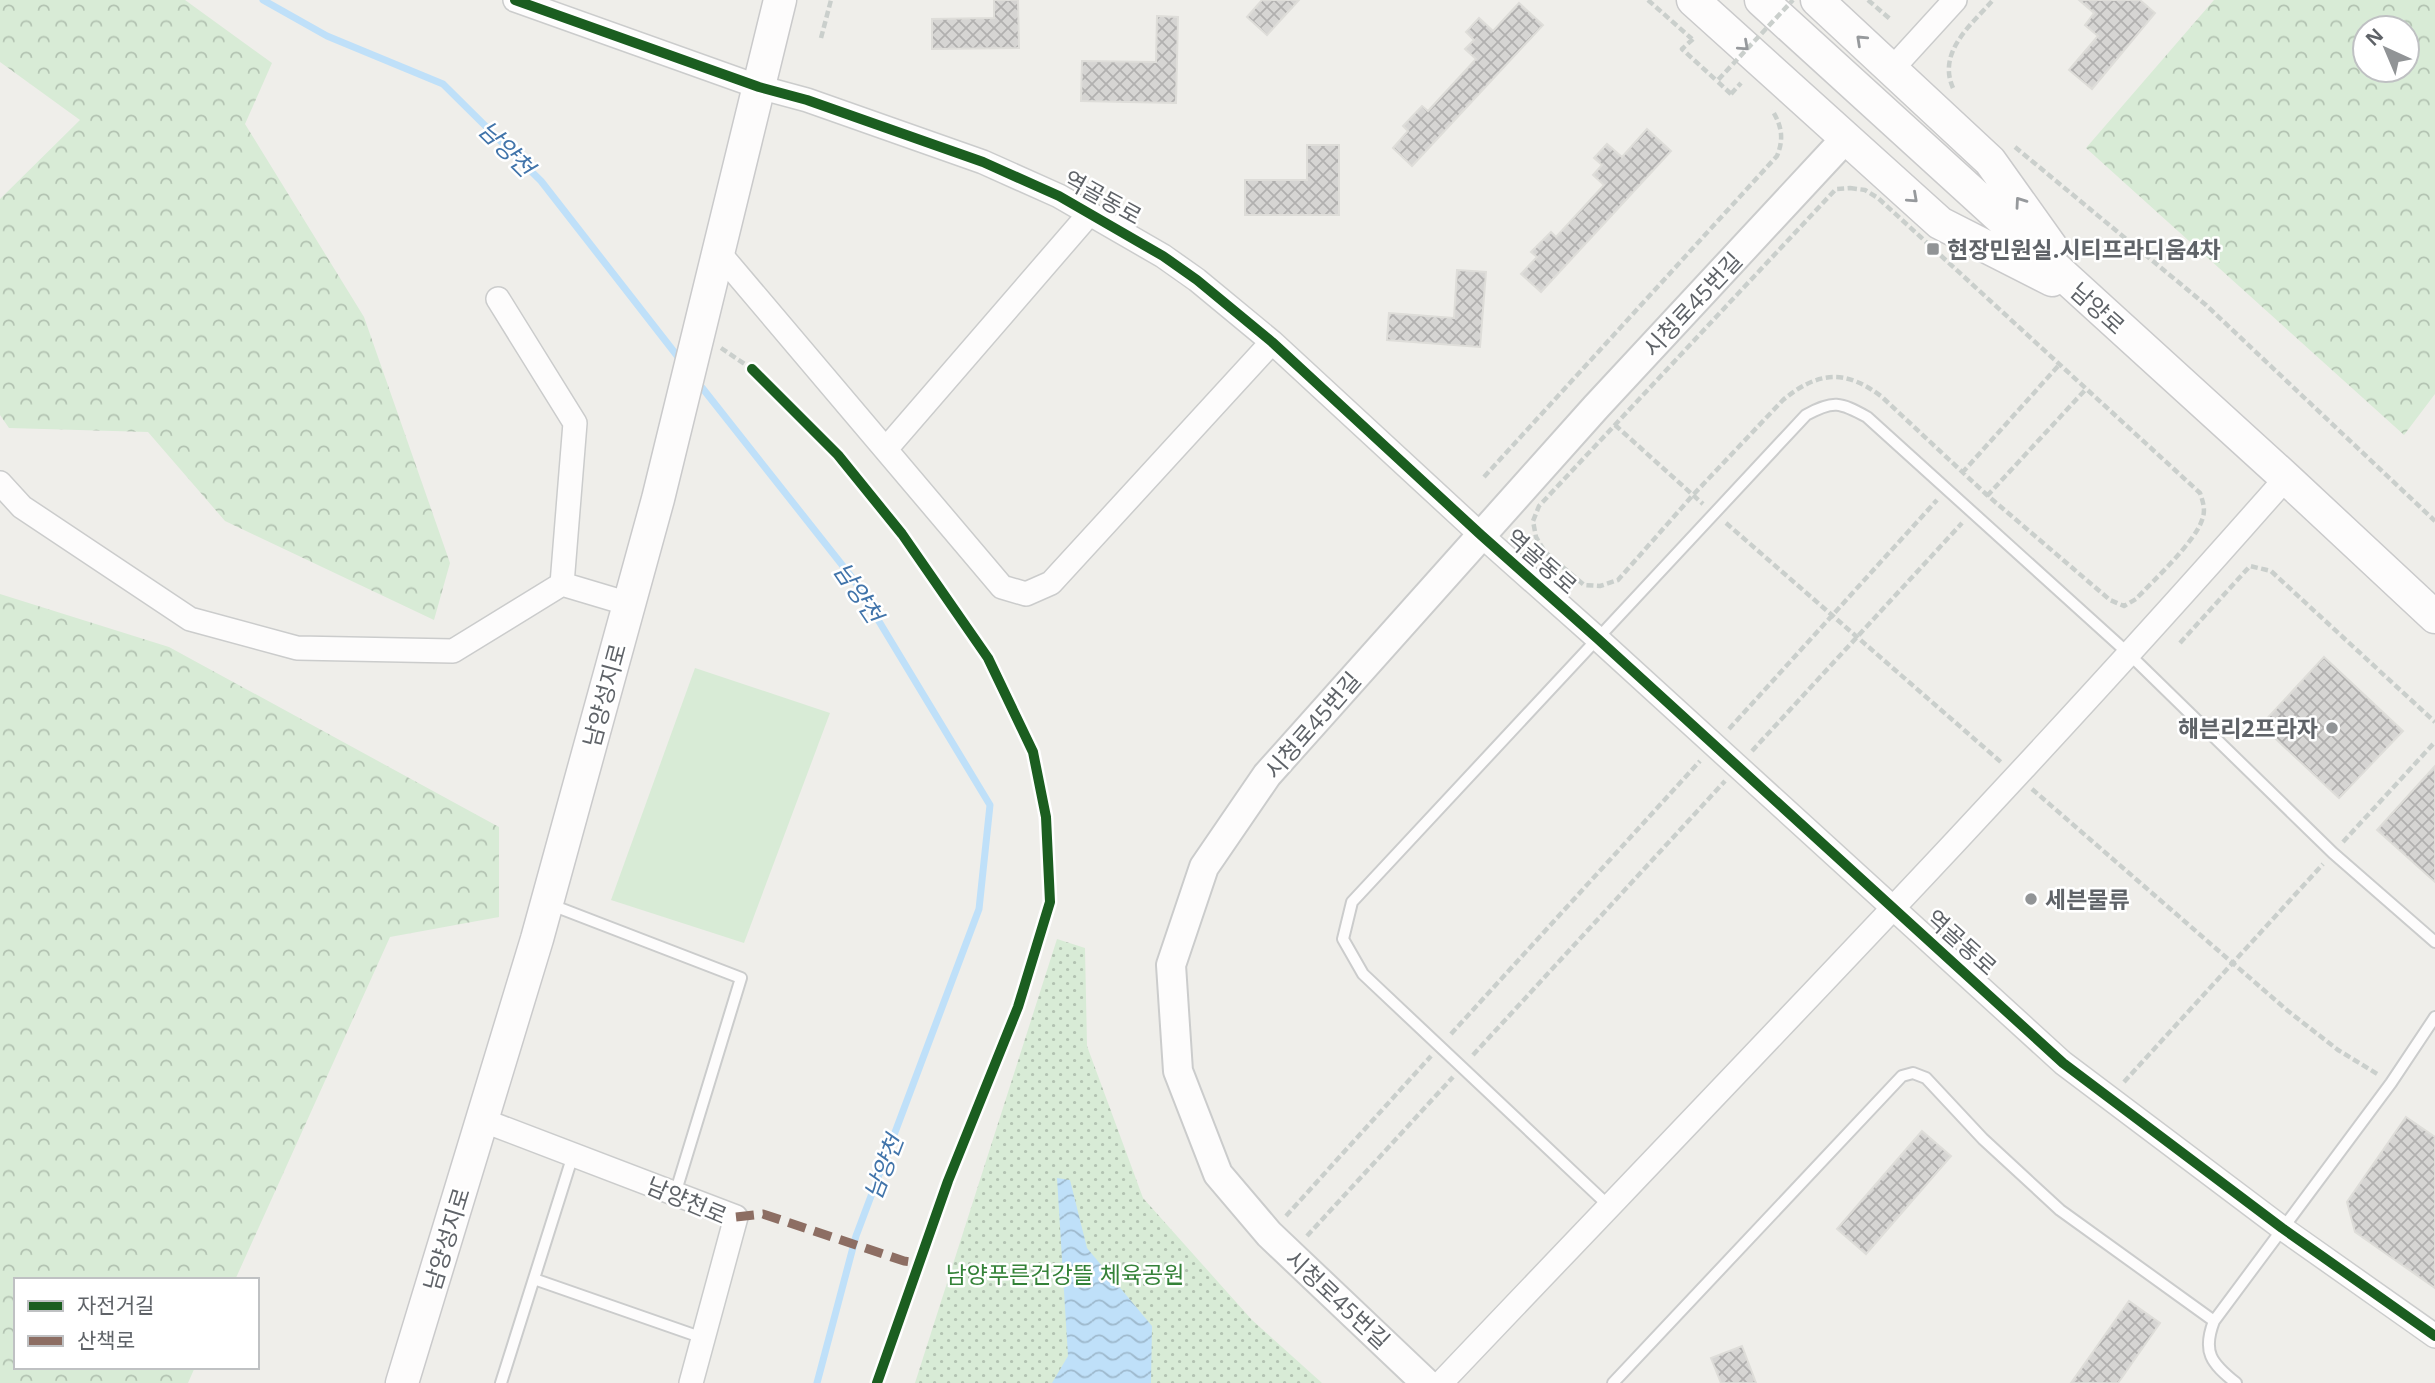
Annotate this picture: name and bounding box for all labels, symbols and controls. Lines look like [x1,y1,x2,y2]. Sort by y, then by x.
north arrow [2351,14,2421,84]
text: N [2360,22,2389,51]
one-way arrow [1856,36,1869,49]
one-way arrow [1736,37,1749,50]
water label: 남양천 [472,113,544,185]
street label: 역골동로 [1058,162,1148,232]
one-way arrow [1905,190,1918,202]
one-way arrow [2015,197,2028,210]
place label: 현장민원실.시티프라디움4차 [1947,233,2221,265]
marker: 현장민원실.시티프라디움4차 [1925,241,1941,257]
street label: 시청로45번길 [1635,245,1749,363]
street label: 남양로 [2064,275,2132,341]
street label: 역골동로 [1500,521,1584,601]
water label: 남양천 [827,555,893,631]
street label: 남양성지로 [575,640,633,750]
street label: 시청로45번길 [1257,665,1367,785]
place label: 해븐리2프라자 [2178,712,2318,744]
marker: 해븐리2프라자 [2324,720,2340,736]
place label: 세븐물류 [2045,883,2130,915]
marker: 세븐물류 [2023,891,2039,907]
street label: 역골동로 [1920,902,2004,982]
water label: 남양천 [856,1127,911,1204]
street label: 남양천로 [642,1169,732,1231]
street label: 남양성지로 [415,1184,477,1294]
street label: 시청로45번길 [1279,1242,1397,1356]
park label: 남양푸른건강뜰 체육공원 [946,1258,1184,1290]
legend [14,1278,259,1369]
text: 자전거길 [77,1291,154,1319]
text: 산책로 [77,1326,135,1354]

